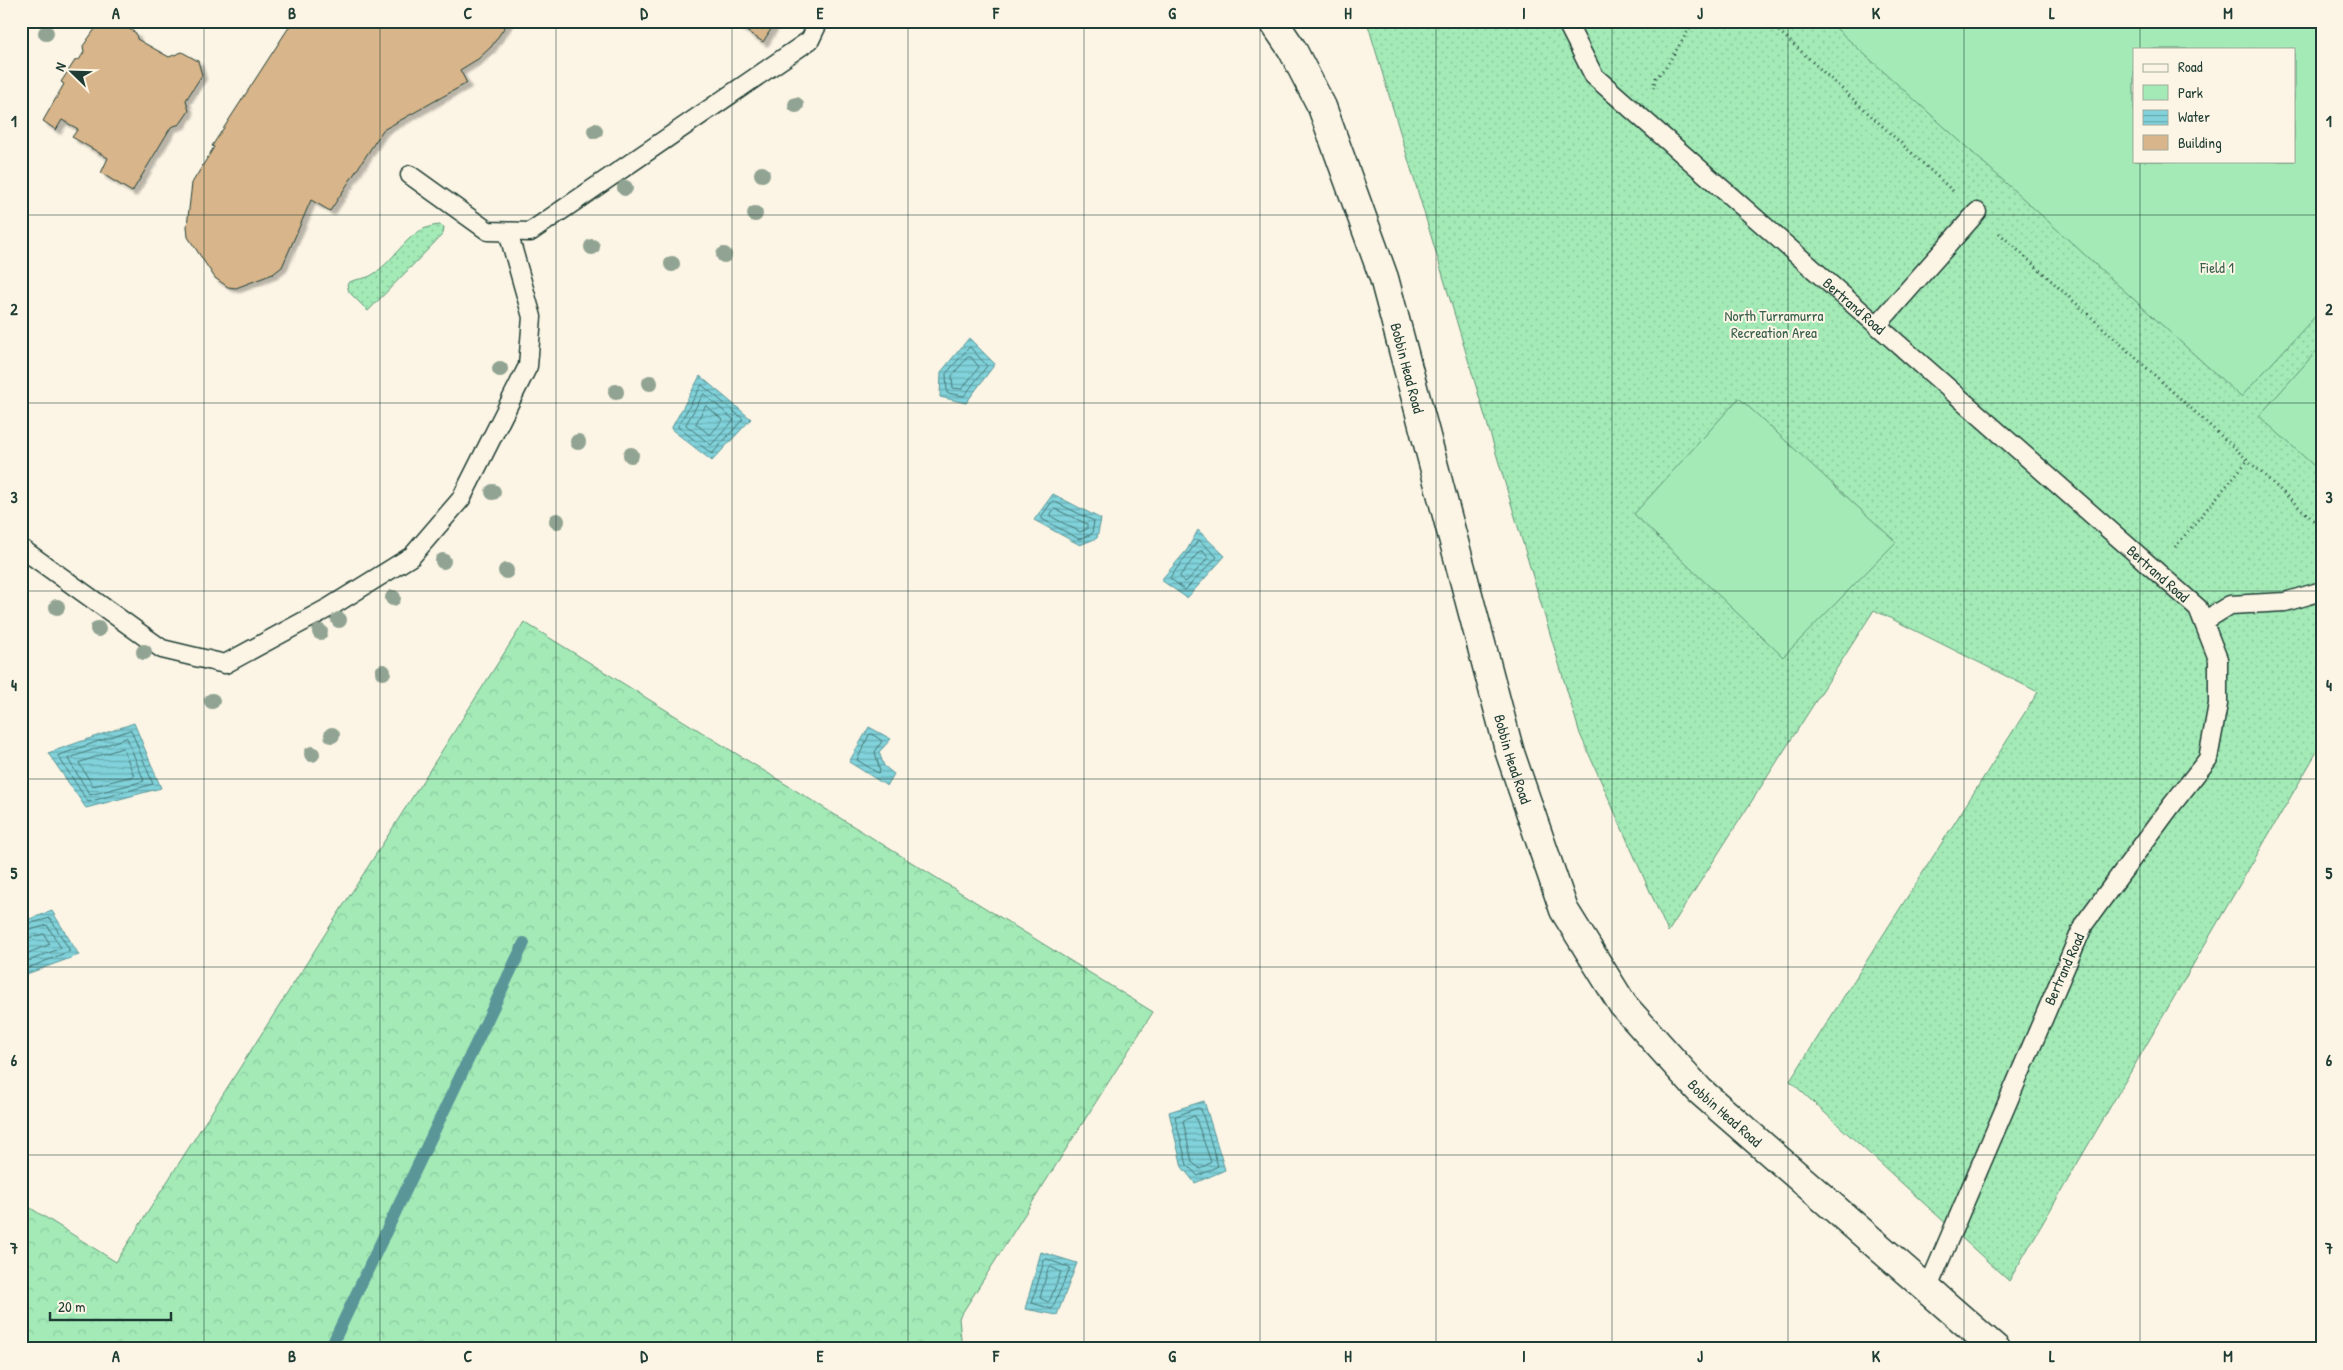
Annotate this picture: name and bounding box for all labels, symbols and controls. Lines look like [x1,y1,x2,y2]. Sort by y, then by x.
text: A [112,2,120,24]
text: B [288,2,296,24]
text: C [464,2,473,24]
text: D [640,2,648,24]
text: E [816,2,824,24]
text: F [992,2,1000,24]
text: G [1168,2,1176,24]
text: H [1344,2,1352,24]
text: I [1522,2,1526,24]
text: J [1697,2,1703,24]
text: K [1872,2,1881,24]
text: L [2049,2,2055,24]
text: M [2223,2,2233,24]
north arrow [48,48,98,98]
legend [2133,48,2296,162]
text: Road [2178,56,2203,77]
text: N [49,59,70,74]
text: Park [2178,82,2203,103]
text: Water [2178,106,2210,127]
text: 1 [11,110,17,132]
text: 1 [2326,110,2332,132]
text: Building [2178,132,2222,153]
park label: Field 1 [2199,257,2234,278]
street label: Bertrand Road [1819,272,1891,339]
text: 2 [10,298,18,320]
text: 2 [2325,298,2333,320]
park label: North Turramurra Recreation Area [1725,305,1824,343]
street label: Bobbin Head Road [1386,320,1430,415]
text: 3 [10,486,18,508]
text: 3 [2325,486,2333,508]
street label: Bertrand Road [2123,540,2194,607]
text: 4 [11,674,17,696]
text: 4 [2326,674,2332,696]
street label: Bobbin Head Road [1490,712,1537,806]
text: 5 [11,862,18,884]
text: 5 [2326,862,2333,884]
street label: Bertrand Road [2039,930,2089,1008]
text: 6 [11,1049,18,1071]
text: 6 [2326,1049,2333,1071]
street label: Bobbin Head Road [1684,1074,1767,1151]
text: 7 [9,1237,18,1259]
text: 7 [2324,1237,2333,1259]
scale bar [50,1290,171,1322]
text: 20 m [58,1296,85,1317]
text: A [112,1345,120,1367]
text: B [288,1345,296,1367]
text: C [464,1345,473,1367]
text: D [640,1345,648,1367]
text: E [816,1345,824,1367]
text: F [992,1345,1000,1367]
text: G [1168,1345,1176,1367]
text: H [1344,1345,1352,1367]
text: I [1522,1345,1526,1367]
text: J [1697,1345,1703,1367]
text: K [1872,1345,1881,1367]
text: L [2049,1345,2055,1367]
text: M [2223,1345,2233,1367]

